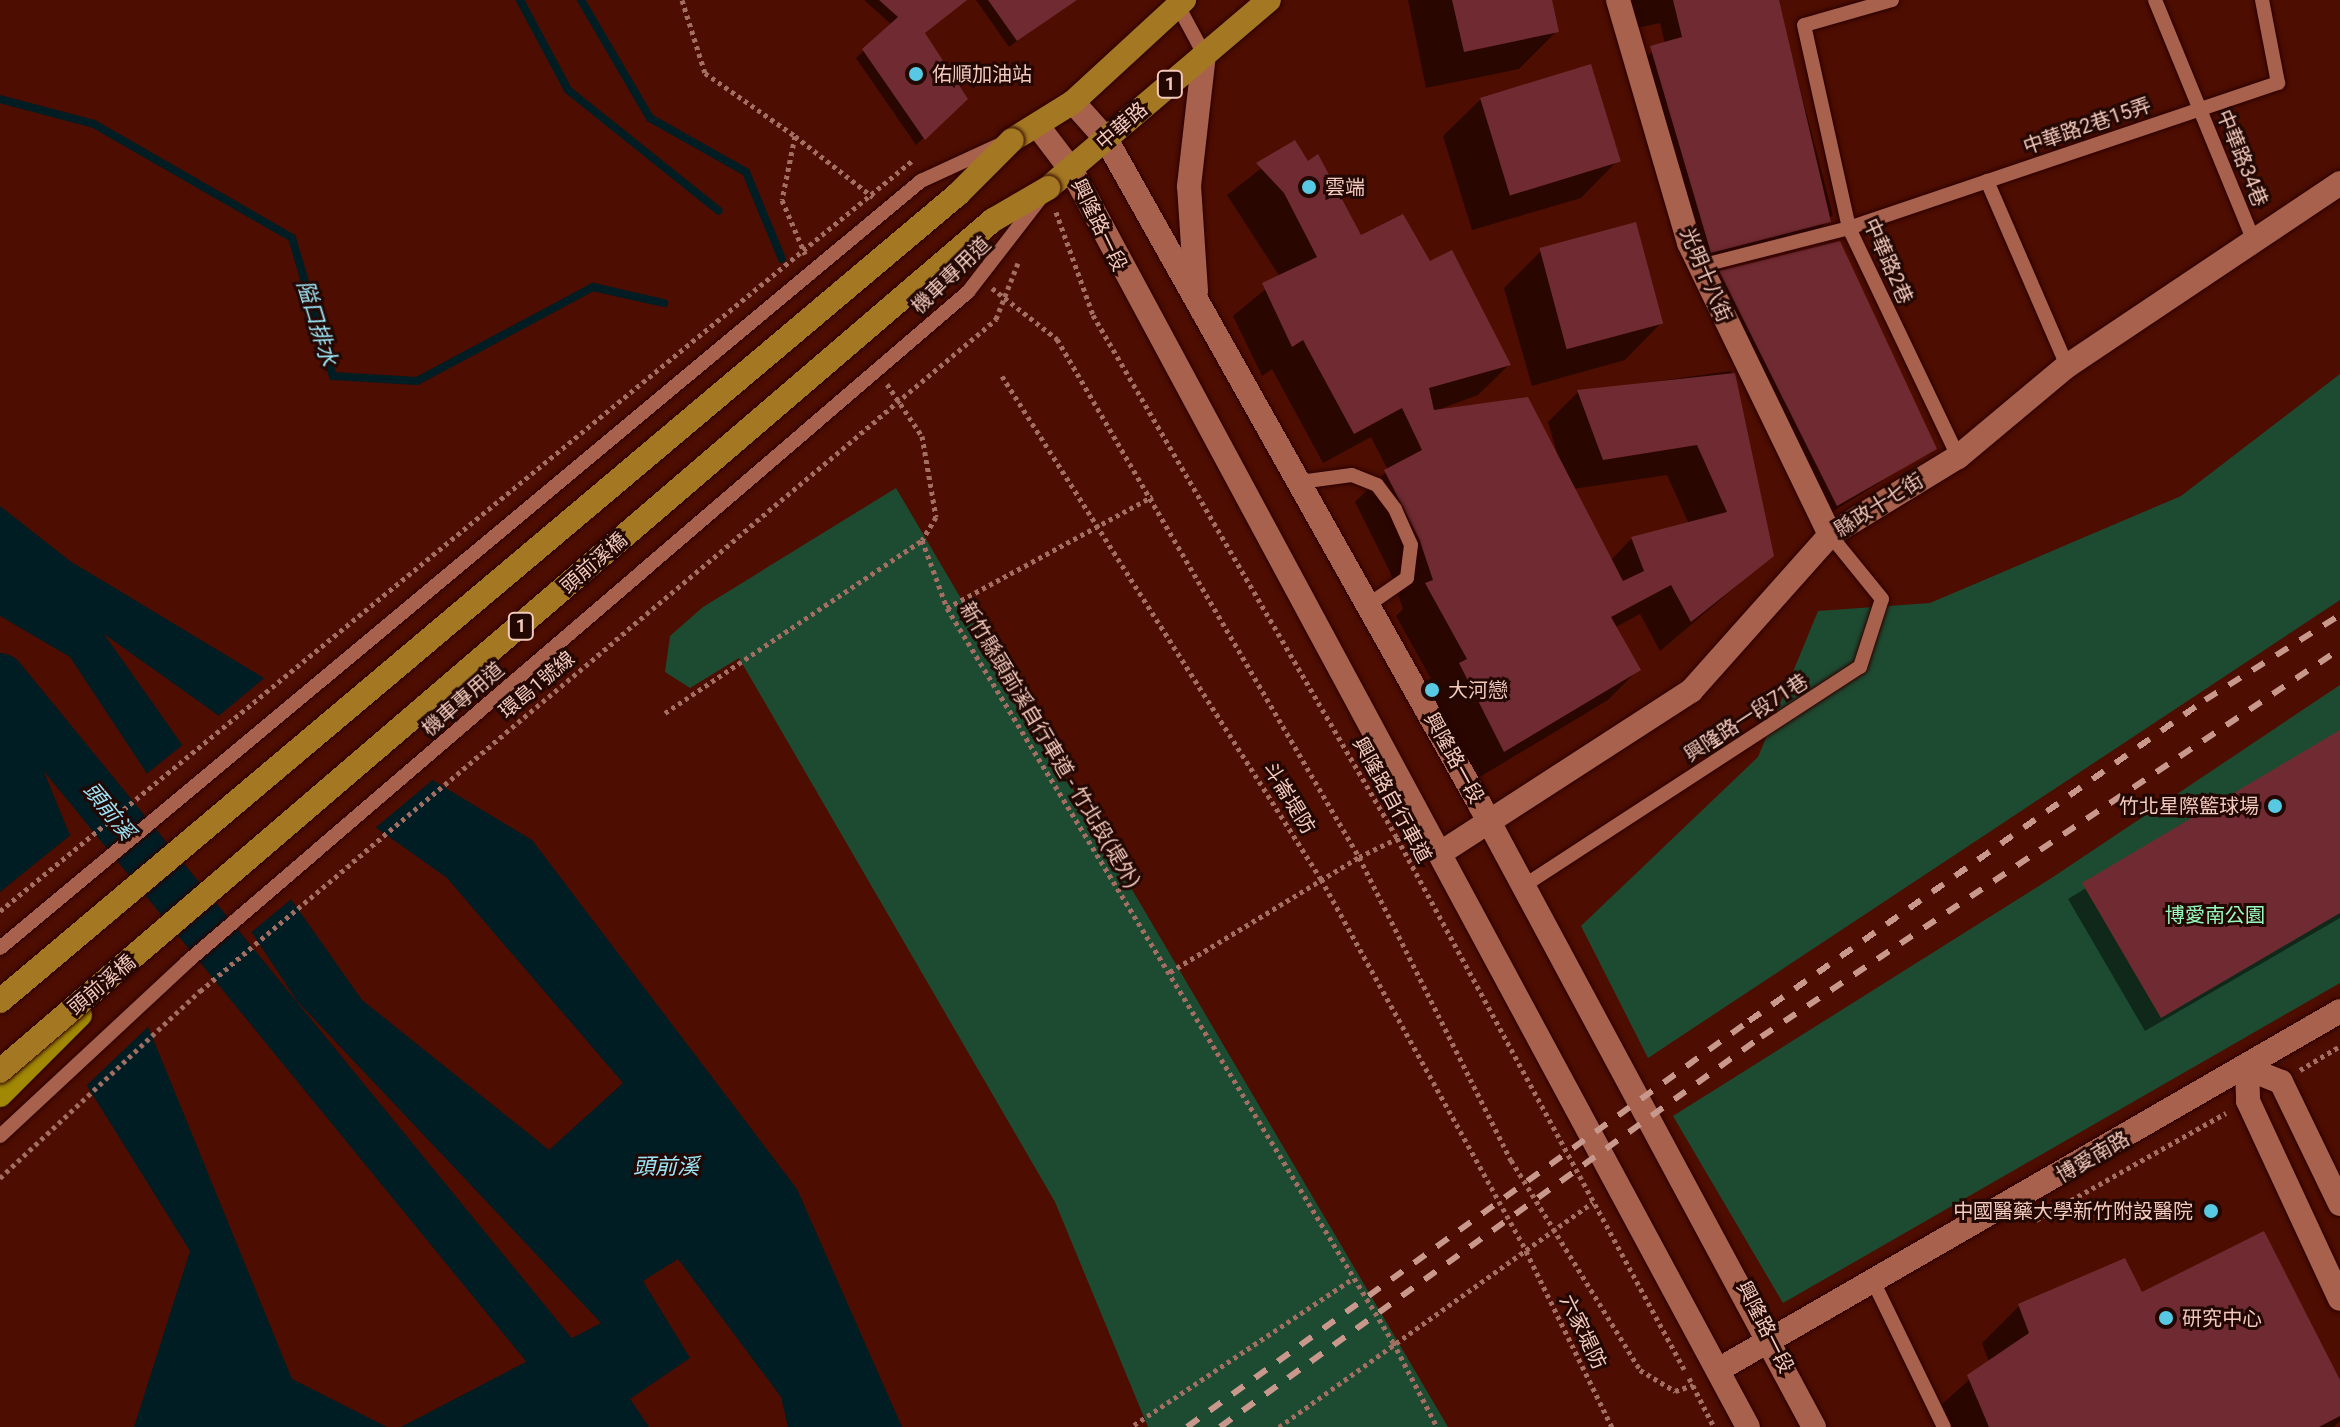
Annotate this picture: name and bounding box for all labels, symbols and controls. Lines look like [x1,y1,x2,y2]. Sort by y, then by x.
place label: 佑順加油站 [932,62,1032,86]
marker: 佑順加油站 [907,65,925,83]
road number: 1 [1156,70,1184,98]
street label: 中華路2巷15弄 [2020,93,2154,159]
street label: 中華路 [1091,97,1153,155]
street label: 中華路34巷 [2212,106,2272,210]
street label: 興隆路一段 [1066,175,1132,275]
place label: 雲端 [1325,175,1365,199]
marker: 雲端 [1300,178,1318,196]
street label: 中華路2巷 [1858,214,1918,308]
street label: 光明十八街 [1675,224,1737,326]
street label: 機車專用道 [907,232,995,318]
water label: 隘口排水 [292,277,342,369]
street label: 縣政十七街 [1830,468,1928,542]
street label: 頭前溪橋 [556,528,632,598]
street label: 新竹縣頭前溪自行車道 - 竹北段(堤外) [955,598,1145,892]
road number: 1 [507,612,535,640]
street label: 環島1號線 [494,646,580,724]
street label: 機車專用道 [417,657,509,741]
street label: 興隆路一段71巷 [1680,669,1812,767]
place label: 大河戀 [1448,678,1508,702]
marker: 大河戀 [1423,681,1441,699]
street label: 興隆路一段 [1419,708,1489,808]
street label: 興隆路自行車道 [1348,733,1436,867]
street label: 斗崙堤防 [1258,758,1320,838]
water label: 頭前溪 [78,777,140,845]
place label: 竹北星際籃球場 [2119,794,2259,818]
marker: 竹北星際籃球場 [2266,797,2284,815]
park label: 博愛南公園 [2165,903,2265,927]
street label: 頭前溪橋 [64,950,140,1020]
street label: 博愛南路 [2052,1127,2134,1187]
water label: 頭前溪 [633,1154,699,1180]
place label: 中國醫藥大學新竹附設醫院 [1953,1199,2193,1223]
marker: 中國醫藥大學新竹附設醫院 [2200,1200,2222,1222]
street label: 興隆路一段 [1732,1277,1798,1377]
street label: 六家堤防 [1555,1291,1611,1373]
place label: 研究中心 [2182,1306,2262,1330]
marker: 研究中心 [2157,1309,2175,1327]

